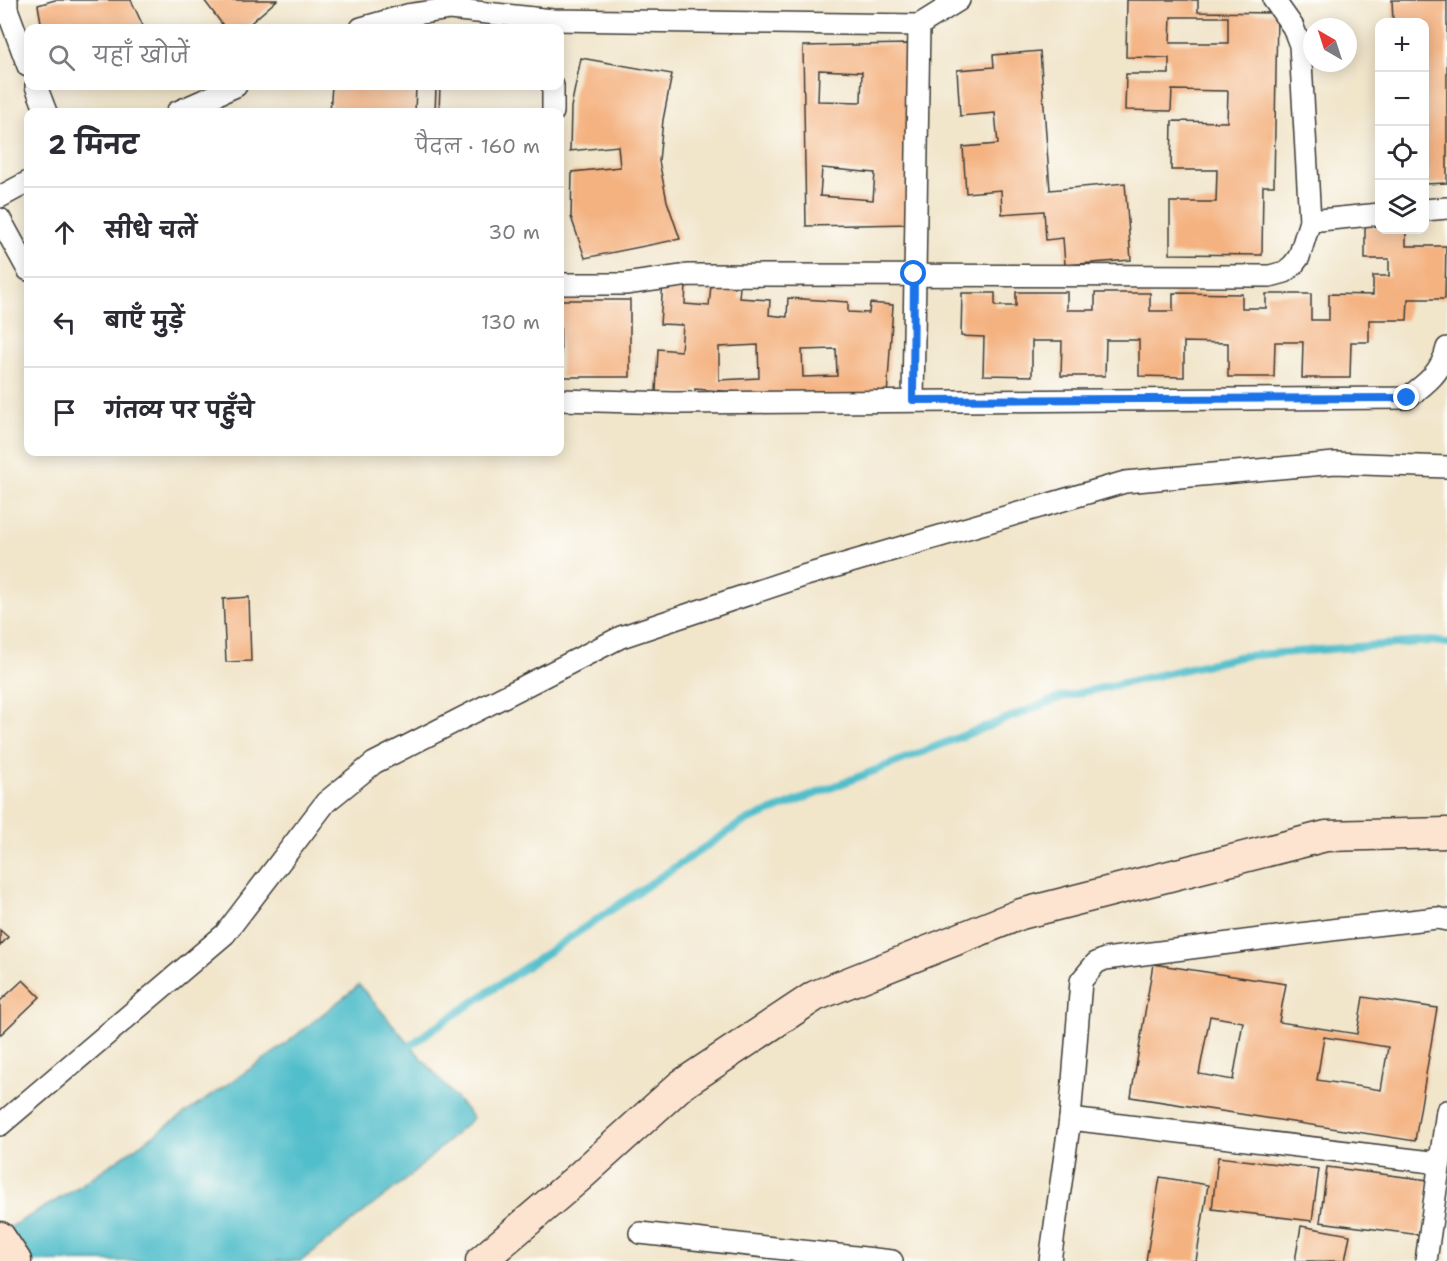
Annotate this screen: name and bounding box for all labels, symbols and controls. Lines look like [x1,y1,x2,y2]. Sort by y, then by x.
north arrow [1303,18,1357,72]
map controls [1375,18,1429,234]
button: + [1375,18,1429,72]
search box [24,24,564,90]
icon: search [45,41,78,74]
text: यहाँ खोजें [93,41,189,70]
button: − [1375,72,1429,126]
button: locate [1375,126,1429,180]
text: 2 मिनट [48,127,138,162]
text: पैदल · 160 m [415,133,540,159]
button: layers [1375,180,1429,234]
icon: ahead [48,216,81,249]
text: सीधे चलें [105,216,197,245]
text: 30 m [488,219,540,245]
route start [900,260,926,286]
icon: left [48,306,81,339]
text: बाएँ मुड़ें [105,306,184,335]
text: 130 m [481,309,540,335]
route end [1393,384,1419,410]
icon: arrive [48,396,81,429]
text: गंतव्य पर पहुँचे [105,396,254,425]

